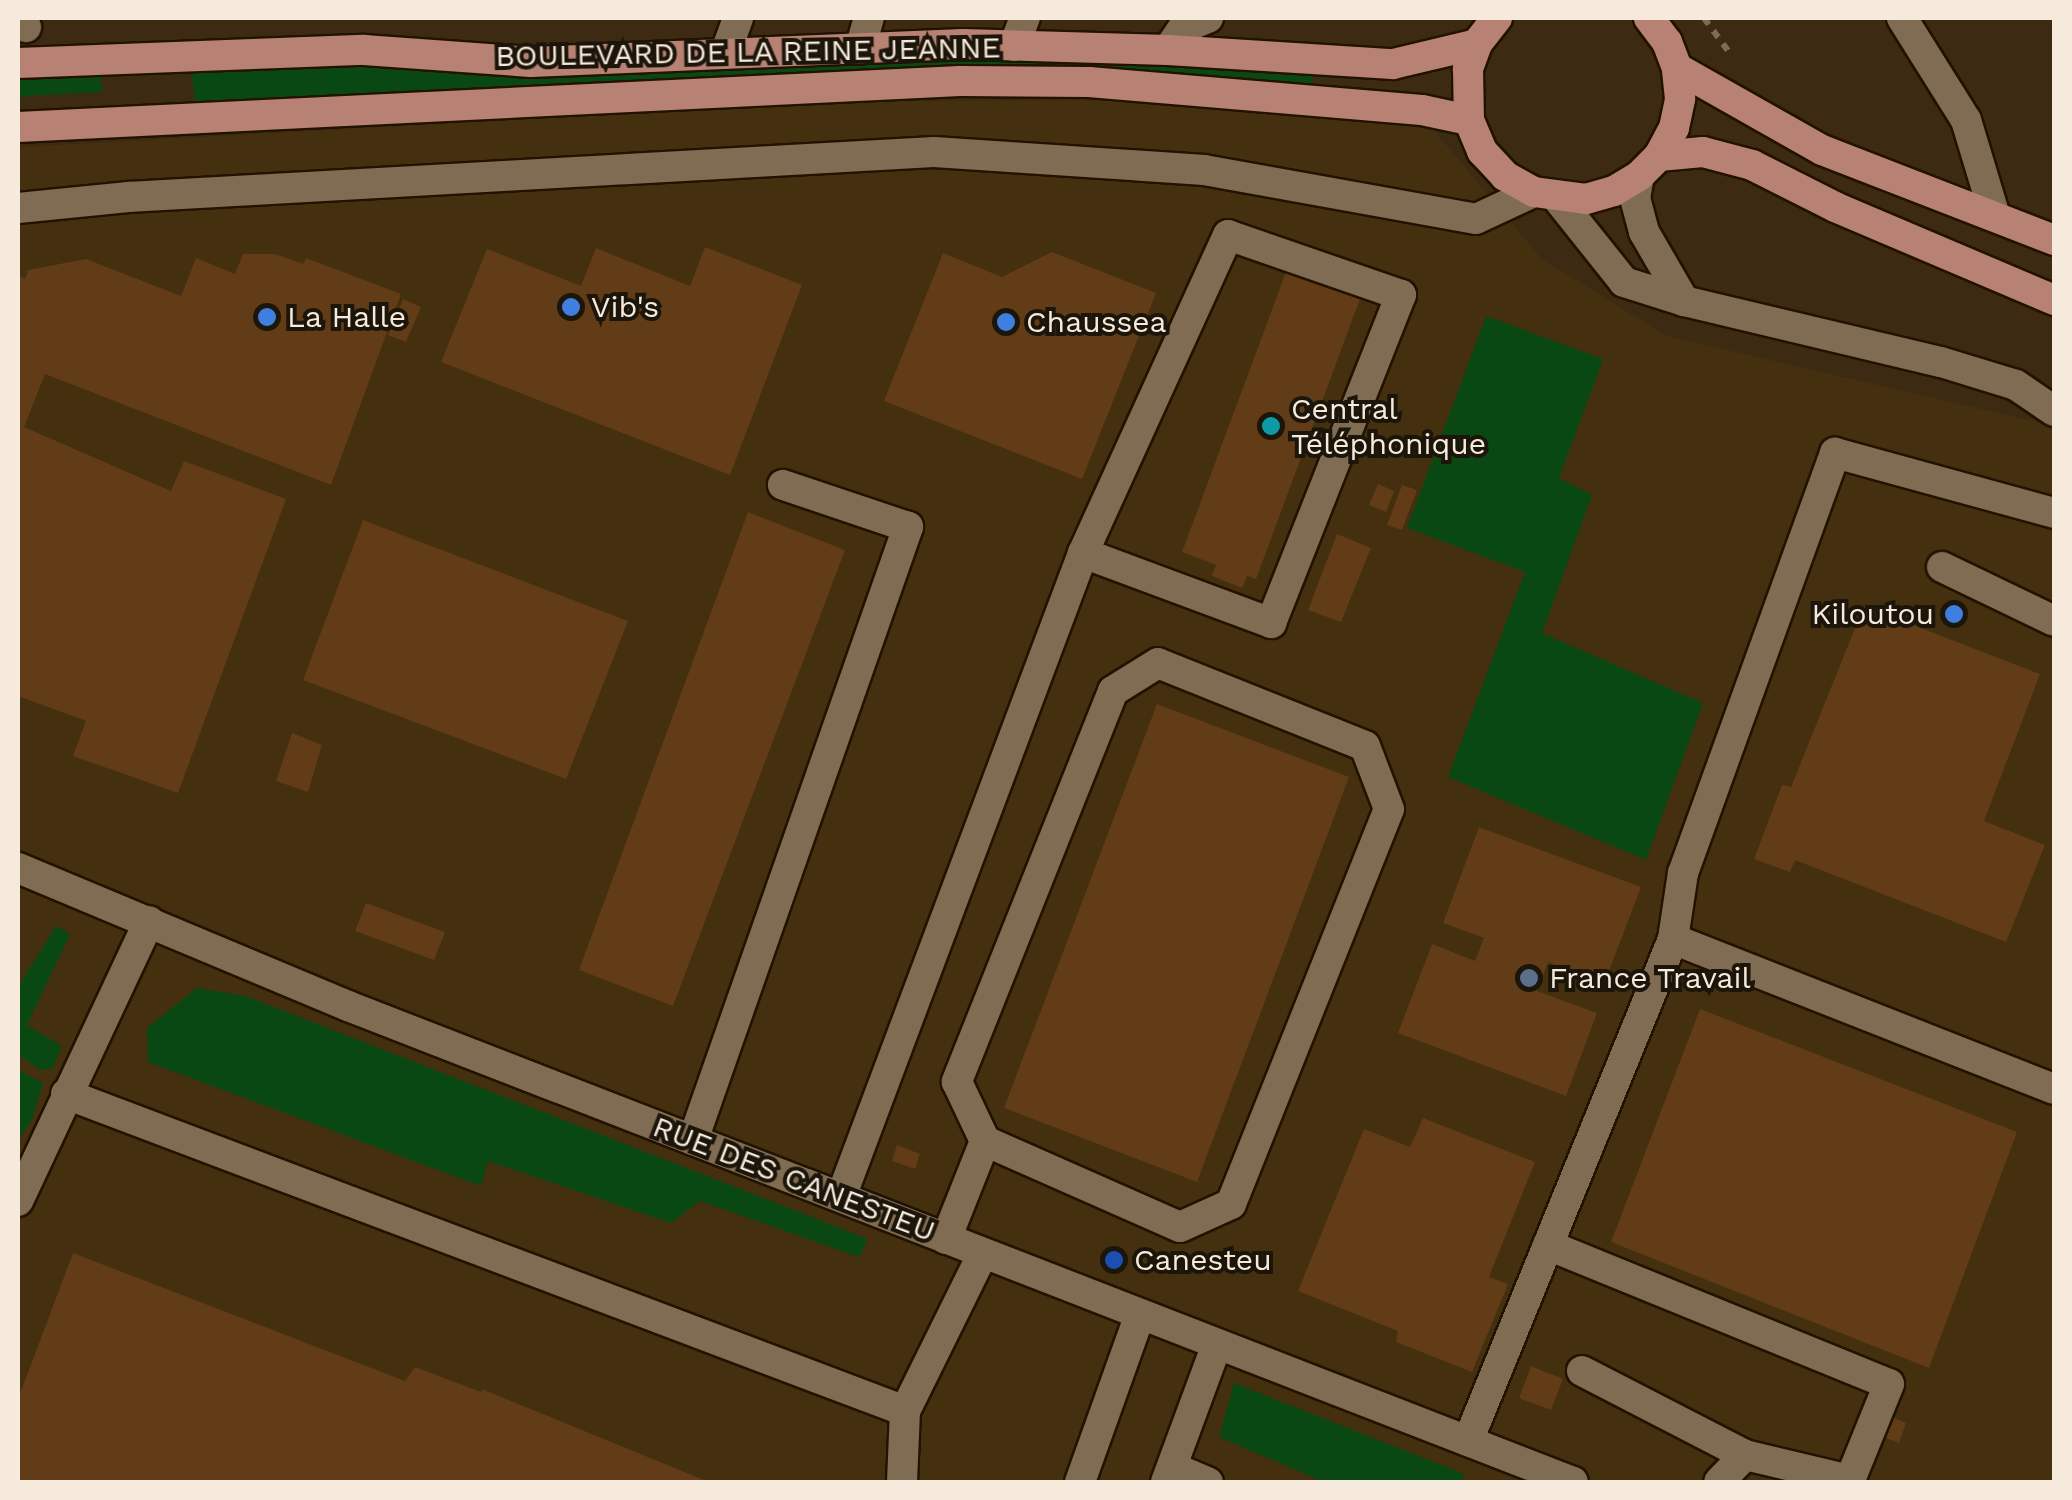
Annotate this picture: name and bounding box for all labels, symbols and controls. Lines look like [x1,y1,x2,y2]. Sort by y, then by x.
street label: BOULEVARD DE LA REINE JEANNE [494,30,1002,74]
place label: Vib's [591,289,659,325]
marker: Vib's [560,296,582,318]
place label: La Halle [287,299,407,335]
place label: Chaussea [1026,304,1167,340]
marker: La Halle [256,306,278,328]
marker: Chaussea [995,311,1017,333]
place label: Central Téléphonique [1291,391,1486,462]
marker: Central Téléphonique [1260,415,1282,437]
place label: Kiloutou [1812,596,1934,632]
marker: Kiloutou [1943,603,1965,625]
place label: France Travail [1549,960,1751,996]
marker: France Travail [1518,967,1540,989]
street label: RUE DES CANESTEU [648,1109,940,1249]
place label: Canesteu [1134,1242,1272,1278]
marker: Canesteu [1103,1249,1125,1271]

